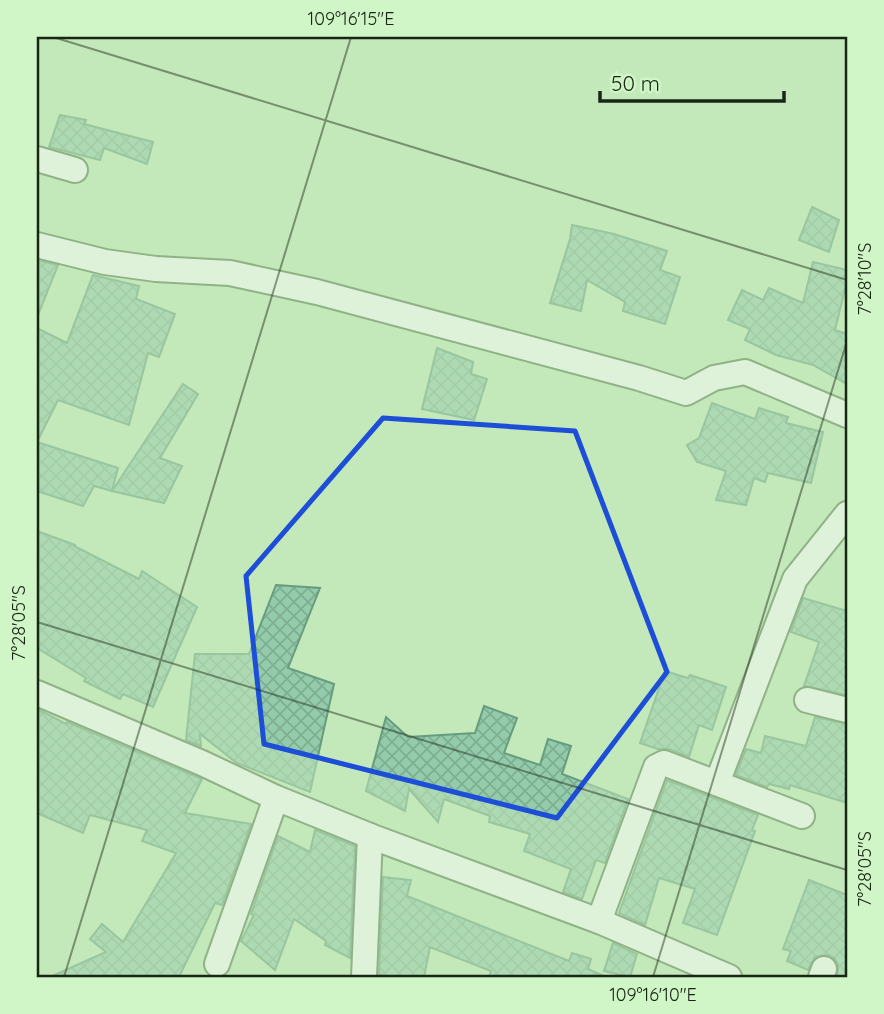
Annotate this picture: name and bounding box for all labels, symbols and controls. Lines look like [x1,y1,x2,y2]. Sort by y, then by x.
text: 109°16'15"E [308,7,394,30]
scale bar [600,60,784,104]
text: 50 m [611,70,660,96]
text: 7°28'10"S [853,243,876,315]
text: 7°28'05"S [7,585,30,661]
text: 7°28'05"S [853,831,876,907]
text: 109°16'10"E [609,983,697,1006]

